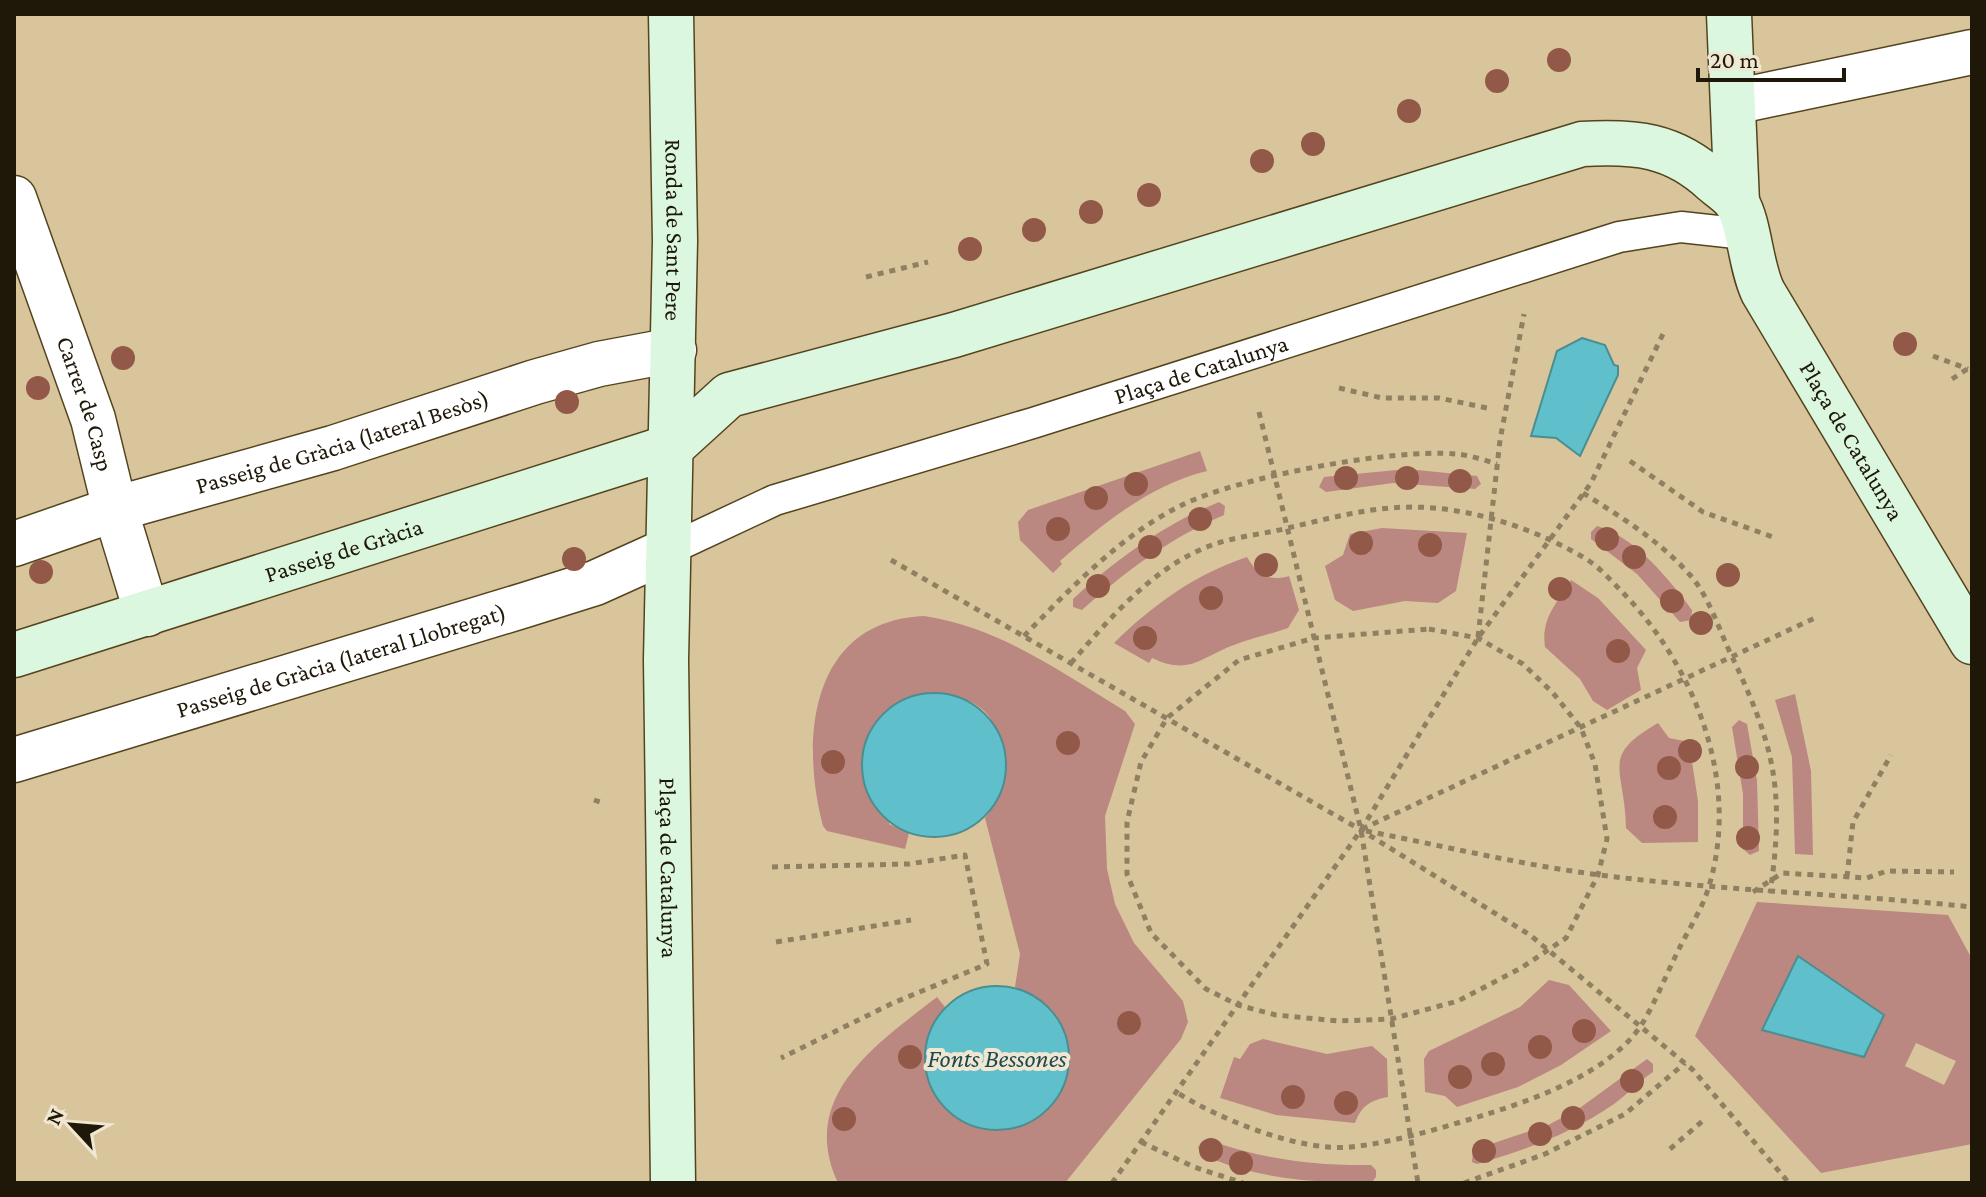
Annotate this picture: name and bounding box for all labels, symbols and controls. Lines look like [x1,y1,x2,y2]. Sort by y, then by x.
scale bar [1698,32,1844,82]
text: 20 m [1710,46,1759,73]
street label: Ronda de Sant Pere [660,139,689,321]
street label: Plaça de Catalunya [1111,329,1291,409]
street label: Carrer de Casp [52,333,119,474]
street label: Plaça de Catalunya [1794,356,1910,525]
street label: Passeig de Gràcia (lateral Besòs) [193,384,493,499]
street label: Passeig de Gràcia [261,512,426,588]
street label: Passeig de Gràcia (lateral Llobregat) [173,598,509,723]
street label: Plaça de Catalunya [655,777,684,958]
water label: Fonts Bessones [927,1044,1067,1073]
north arrow [32,1085,112,1165]
text: N [40,1104,69,1129]

